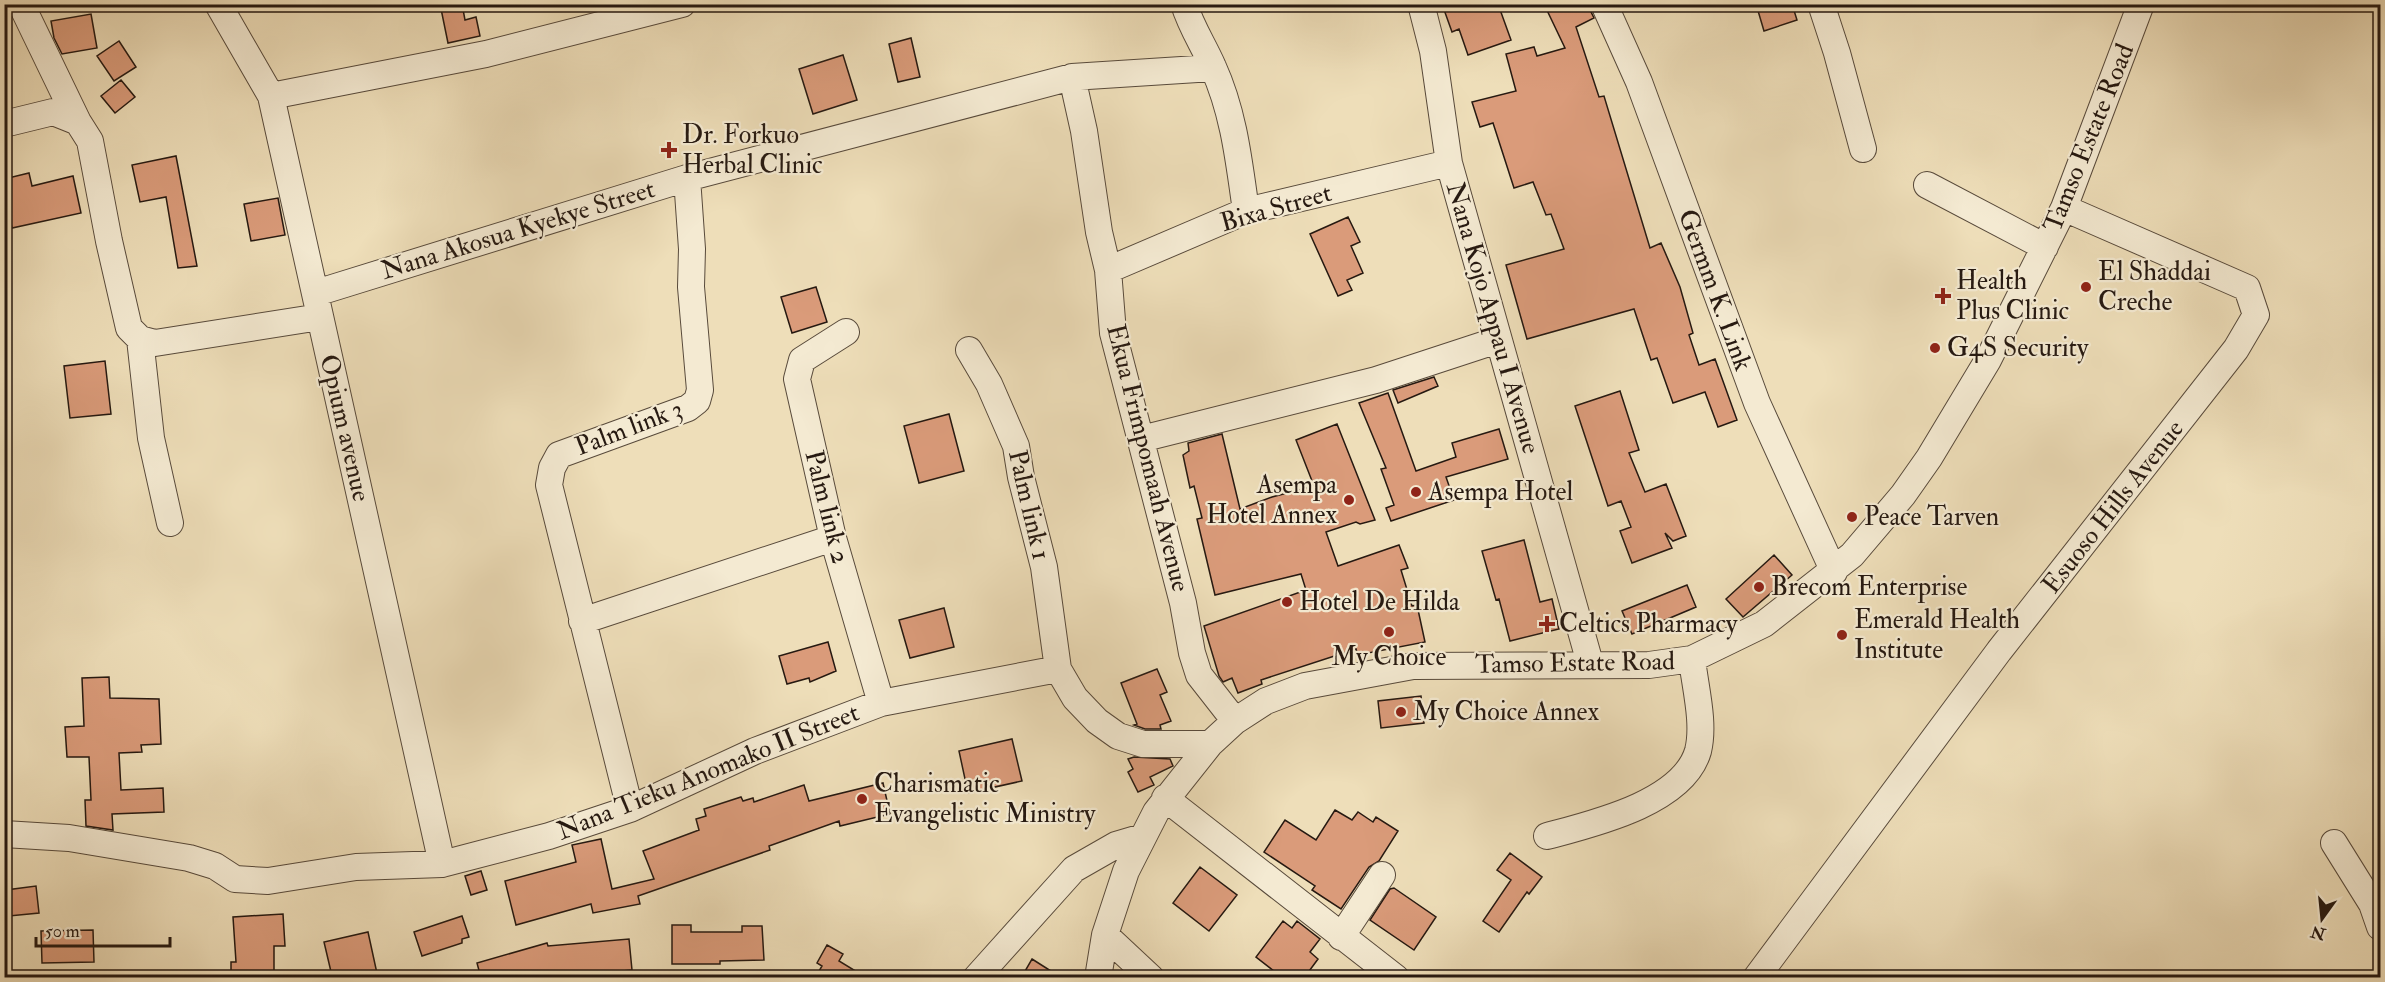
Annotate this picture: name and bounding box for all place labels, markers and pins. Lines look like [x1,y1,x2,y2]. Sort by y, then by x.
place label: Dr. Forkuo Herbal Clinic [682,119,822,181]
marker: Dr. Forkuo Herbal Clinic [660,141,678,159]
place label: El Shaddai Creche [2098,256,2211,318]
place label: Health Plus Clinic [1956,265,2069,327]
marker: El Shaddai Creche [2079,280,2093,294]
marker: Health Plus Clinic [1934,287,1952,305]
place label: G4S Security [1947,332,2089,364]
marker: G4S Security [1928,341,1942,355]
place label: Asempa Hotel Annex [1206,469,1337,531]
place label: Asempa Hotel [1427,476,1573,509]
marker: Asempa Hotel [1409,485,1423,499]
marker: Asempa Hotel Annex [1342,493,1356,507]
place label: Peace Tarven [1864,501,1999,533]
marker: Peace Tarven [1845,510,1859,524]
place label: Brecom Enterprise [1771,571,1967,604]
marker: Brecom Enterprise [1752,580,1766,594]
place label: Hotel De Hilda [1299,586,1460,618]
marker: Hotel De Hilda [1280,595,1294,609]
place label: Emerald Health Institute [1854,604,2020,666]
place label: Celtics Pharmacy [1559,608,1738,640]
marker: Celtics Pharmacy [1540,617,1554,631]
marker: My Choice [1382,625,1396,639]
marker: Emerald Health Institute [1835,628,1849,642]
place label: My Choice [1332,641,1447,673]
place label: My Choice Annex [1413,696,1599,728]
marker: My Choice Annex [1394,705,1408,719]
place label: Charismatic Evangelistic Ministry [874,768,1096,830]
marker: Charismatic Evangelistic Ministry [855,792,869,806]

